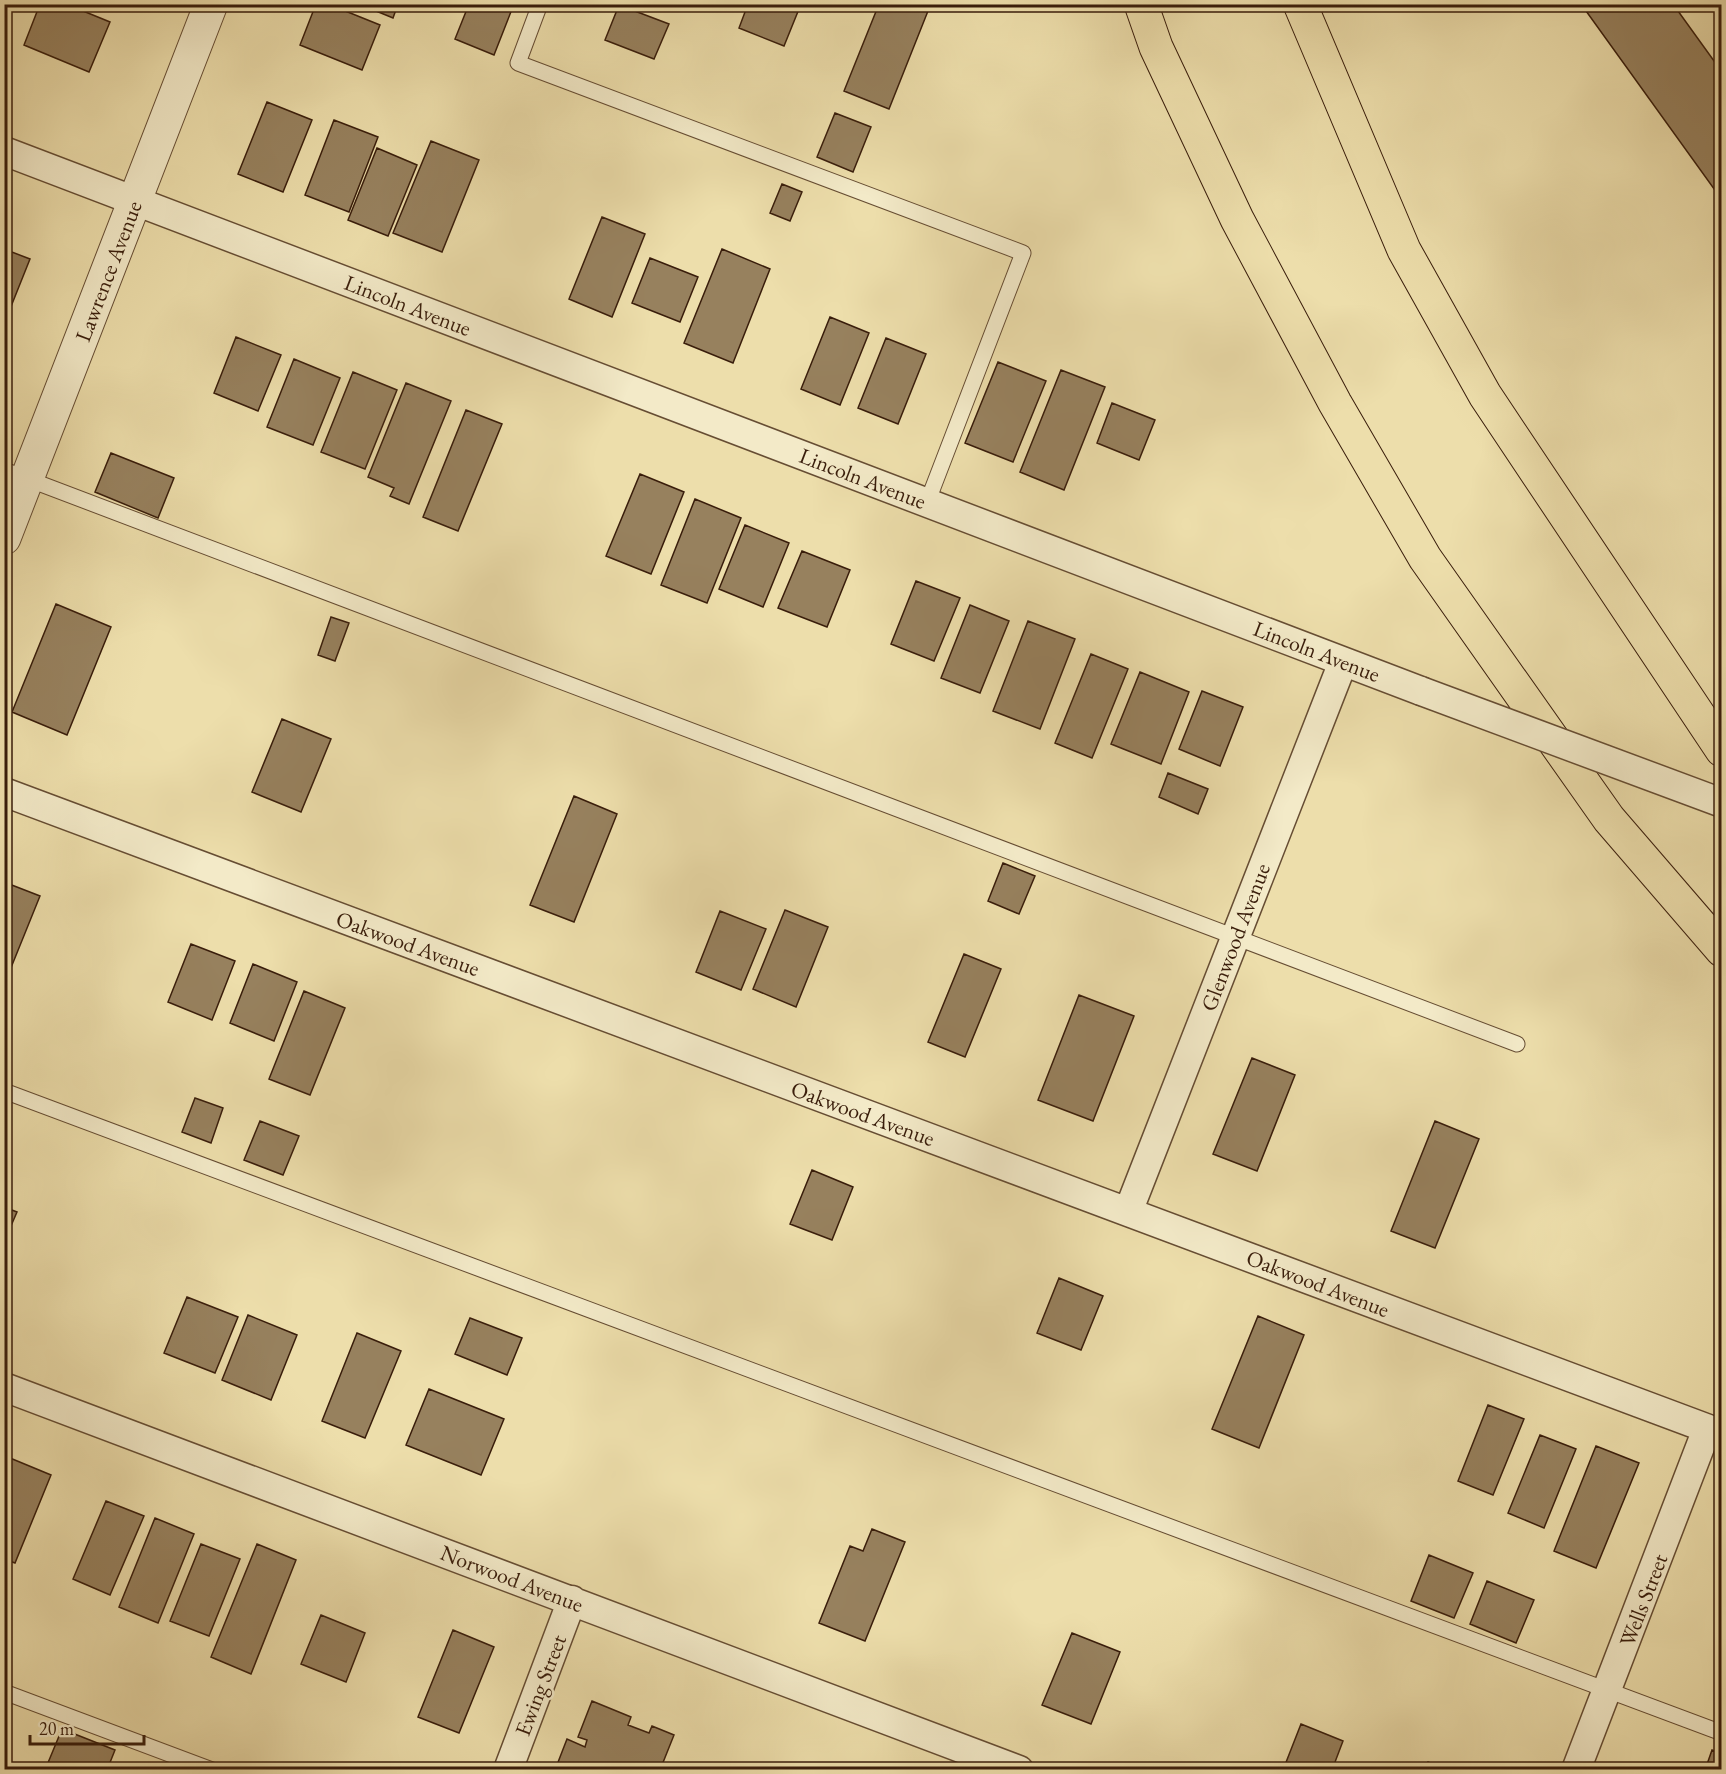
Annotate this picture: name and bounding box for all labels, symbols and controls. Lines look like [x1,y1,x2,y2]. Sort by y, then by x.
street label: Lawrence Avenue [68,196,149,346]
street label: Lincoln Avenue [340,268,476,343]
street label: Lincoln Avenue [795,441,931,516]
street label: Lincoln Avenue [1249,614,1385,689]
street label: Glenwood Avenue [1194,859,1277,1015]
street label: Oakwood Avenue [332,904,484,983]
street label: Oakwood Avenue [787,1074,939,1153]
street label: Oakwood Avenue [1242,1243,1394,1324]
street label: Norwood Avenue [436,1538,588,1619]
street label: Wells Street [1613,1550,1674,1651]
street label: Ewing Street [508,1630,573,1740]
scale bar [30,1708,144,1746]
text: 20 m [39,1717,74,1740]

